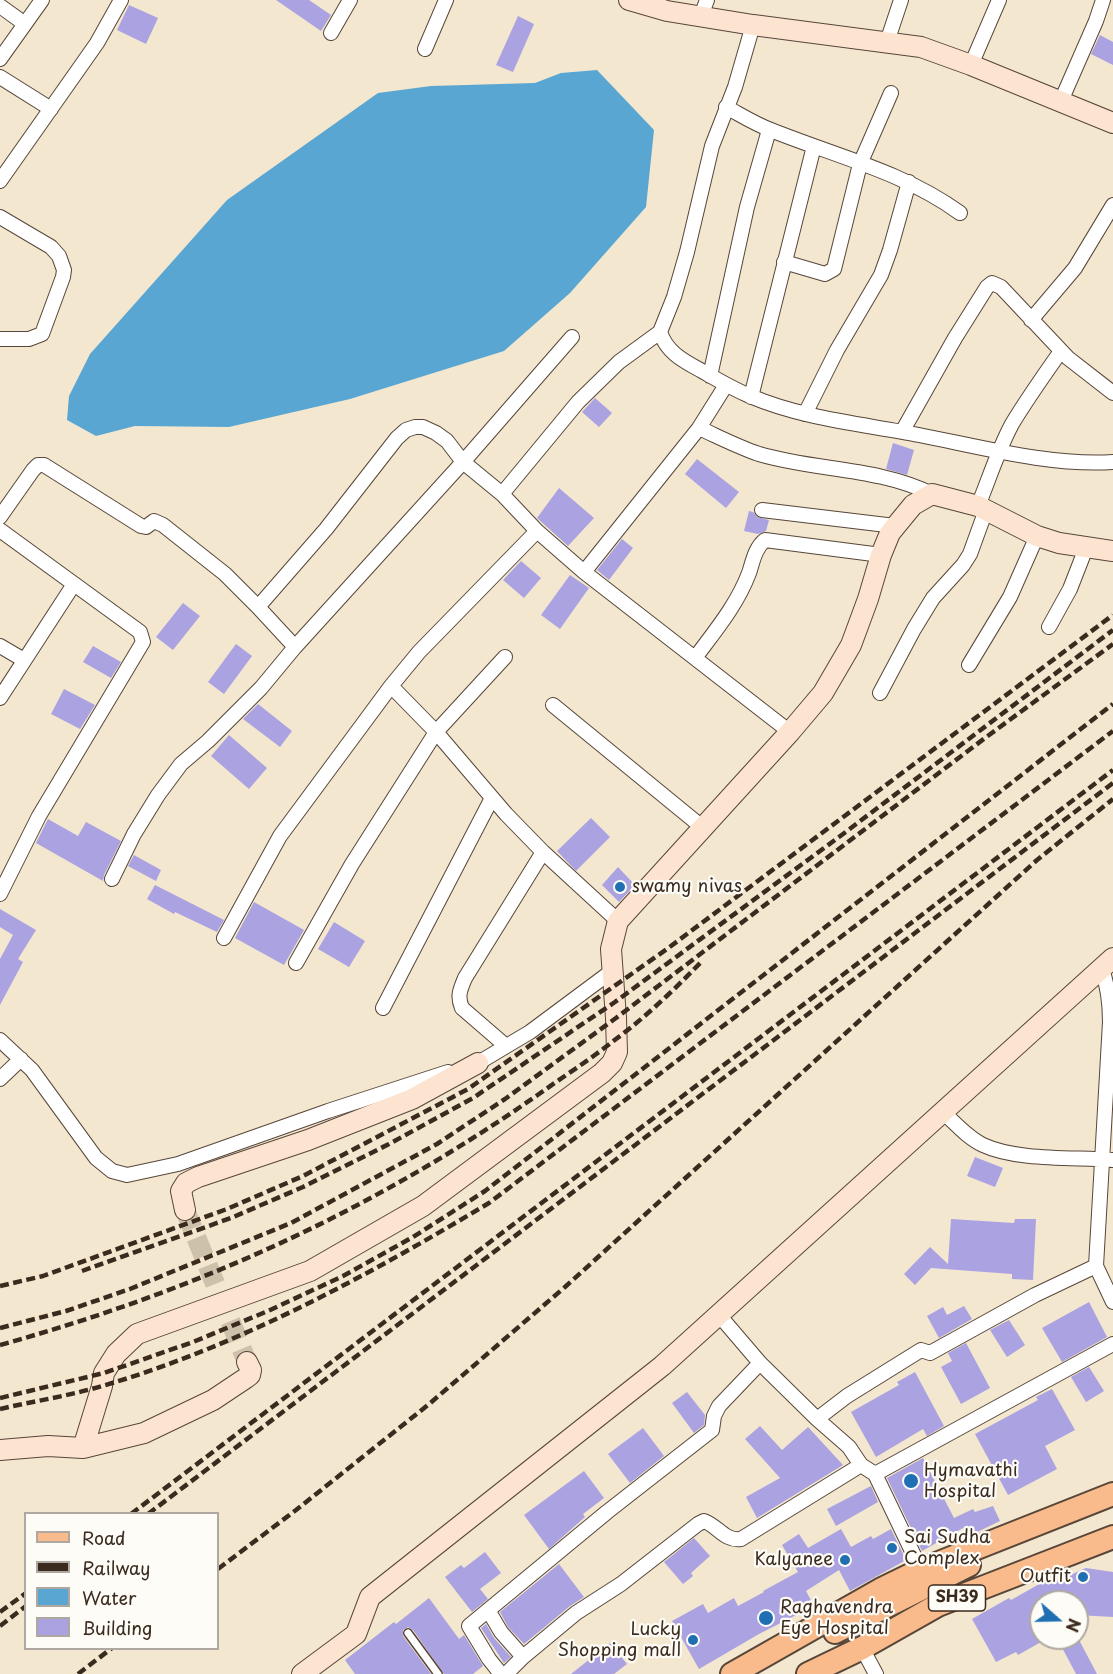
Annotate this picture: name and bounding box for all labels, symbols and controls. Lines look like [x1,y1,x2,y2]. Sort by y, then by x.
place label: swamy nivas [632,876,742,898]
marker: swamy nivas [613,880,627,894]
place label: Hymavathi Hospital [924,1460,1018,1502]
marker: Hymavathi Hospital [902,1472,920,1490]
legend [24,1512,219,1650]
text: Road [82,1524,126,1551]
place label: Sai Sudha Complex [904,1527,990,1570]
marker: Sai Sudha Complex [885,1541,899,1555]
place label: Kalyanee [754,1549,833,1571]
marker: Kalyanee [838,1553,852,1567]
text: Railway [82,1554,150,1581]
place label: Outfit [1020,1566,1071,1588]
marker: Outfit [1076,1570,1090,1584]
text: Water [82,1584,136,1611]
road number: SH39 [928,1585,986,1611]
north arrow [1029,1590,1089,1650]
place label: Raghavendra Eye Hospital [780,1597,893,1640]
marker: Raghavendra Eye Hospital [757,1609,775,1627]
text: Building [82,1614,152,1641]
text: N [1061,1615,1087,1636]
place label: Lucky Shopping mall [557,1619,681,1662]
marker: Lucky Shopping mall [686,1633,700,1647]

